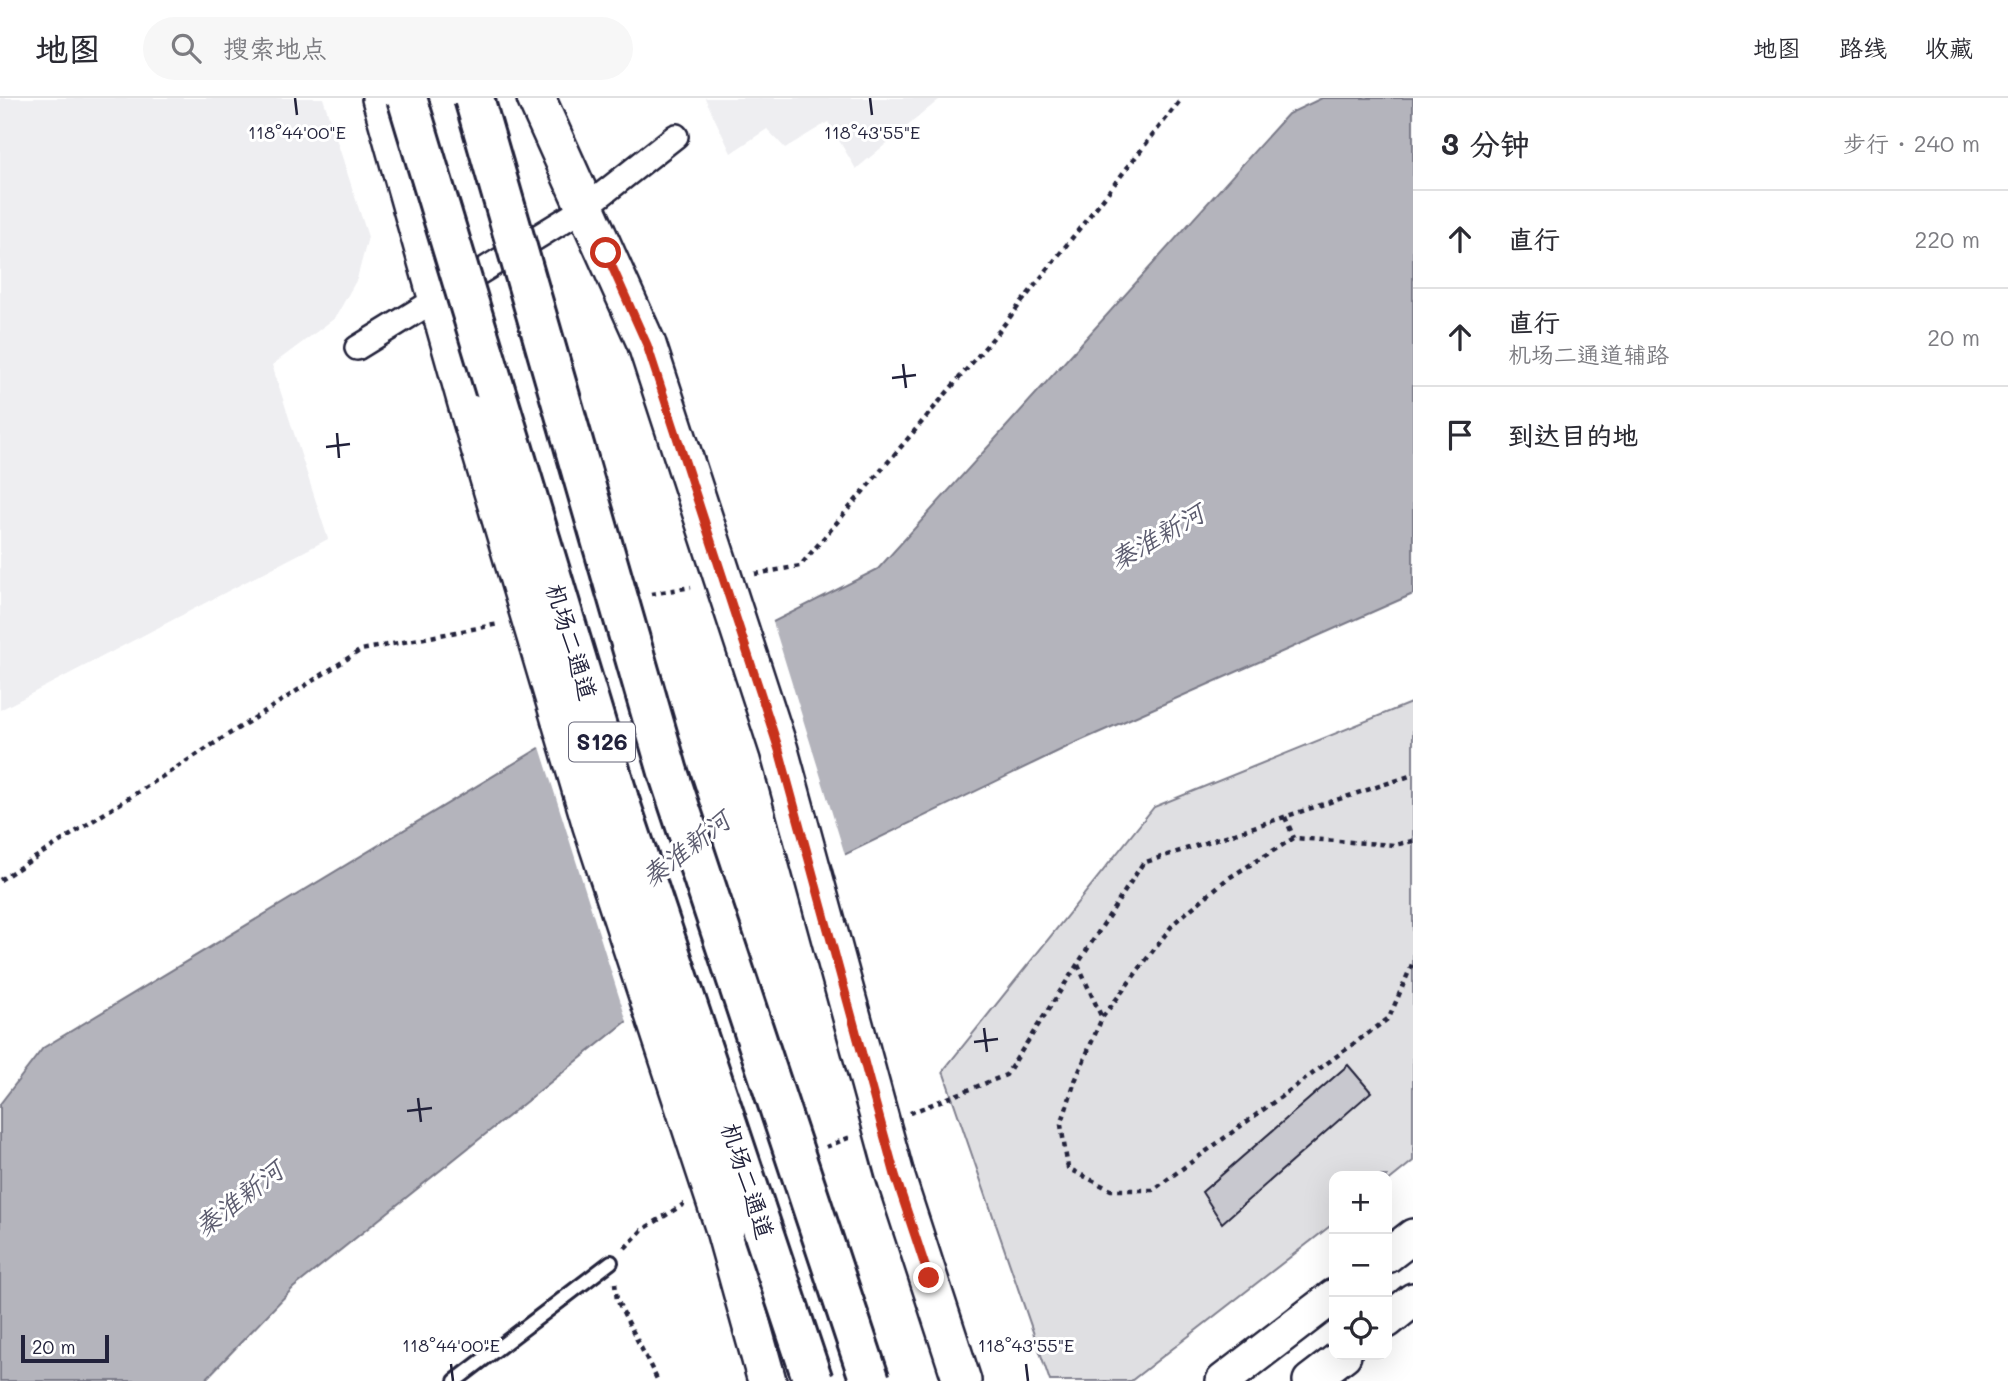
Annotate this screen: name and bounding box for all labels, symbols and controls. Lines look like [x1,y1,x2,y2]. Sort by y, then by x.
search box [143,17,633,80]
text: 地图 [35,26,101,69]
icon: search [167,29,205,67]
text: 搜索地点 [223,31,327,65]
text: 地图 [1753,32,1801,63]
text: 路线 [1839,32,1887,63]
text: 收藏 [1925,32,1973,63]
text: 118°44'00"E [248,120,346,144]
text: 118°43'55"E [824,120,920,144]
text: 3 分钟 [1441,123,1530,163]
text: 步行 · 240 m [1843,128,1980,158]
icon: ahead [1441,220,1479,258]
text: 直行 [1508,222,1560,256]
text: 220 m [1914,224,1980,254]
route start [590,237,621,268]
text: 直行 [1508,305,1560,339]
icon: ahead [1441,318,1479,356]
text: 20 m [1927,322,1980,352]
text: 机场二通道辅路 [1508,339,1669,369]
icon: arrive [1441,416,1479,454]
text: 到达目的地 [1508,418,1638,452]
water label: 秦淮新河 [1103,493,1213,577]
street label: 机场二通道 [540,580,605,703]
road number: S126 [569,722,635,762]
water label: 秦淮新河 [634,800,740,894]
street label: 机场二通道 [715,1119,782,1242]
water label: 秦淮新河 [187,1150,293,1244]
map controls [1329,1171,1392,1360]
button: + [1329,1171,1392,1234]
button: − [1329,1234,1392,1297]
route end [913,1262,944,1293]
button: locate [1329,1297,1392,1360]
scale bar [21,1332,108,1364]
text: 118°44'00"E [402,1333,500,1357]
text: 118°43'55"E [978,1333,1074,1357]
text: 20 m [32,1334,76,1359]

